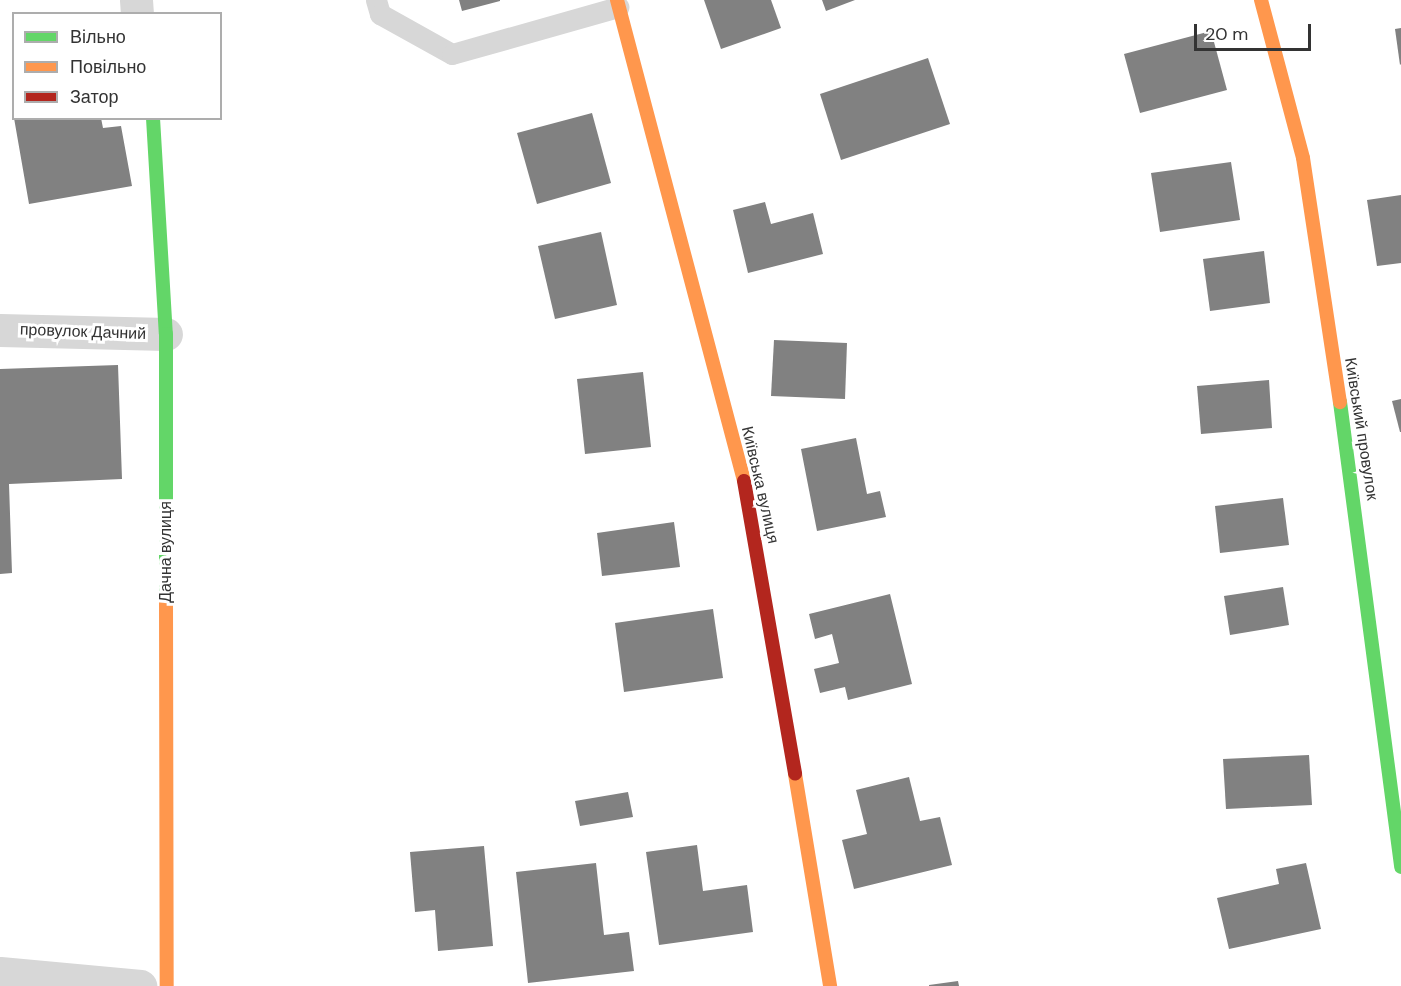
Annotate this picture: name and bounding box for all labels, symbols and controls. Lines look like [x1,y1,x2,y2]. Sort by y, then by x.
legend [12,12,222,120]
scale bar [1197,12,1314,50]
text: 20 m [1205,22,1248,46]
text: Вільно [70,25,126,49]
text: Повільно [70,55,146,79]
text: Затор [70,85,119,109]
street label: провулок Дачний [20,320,146,344]
street label: Київський провулок [1340,356,1382,502]
street label: Київська вулиця [737,424,783,546]
street label: Дачна вулиця [156,501,176,603]

